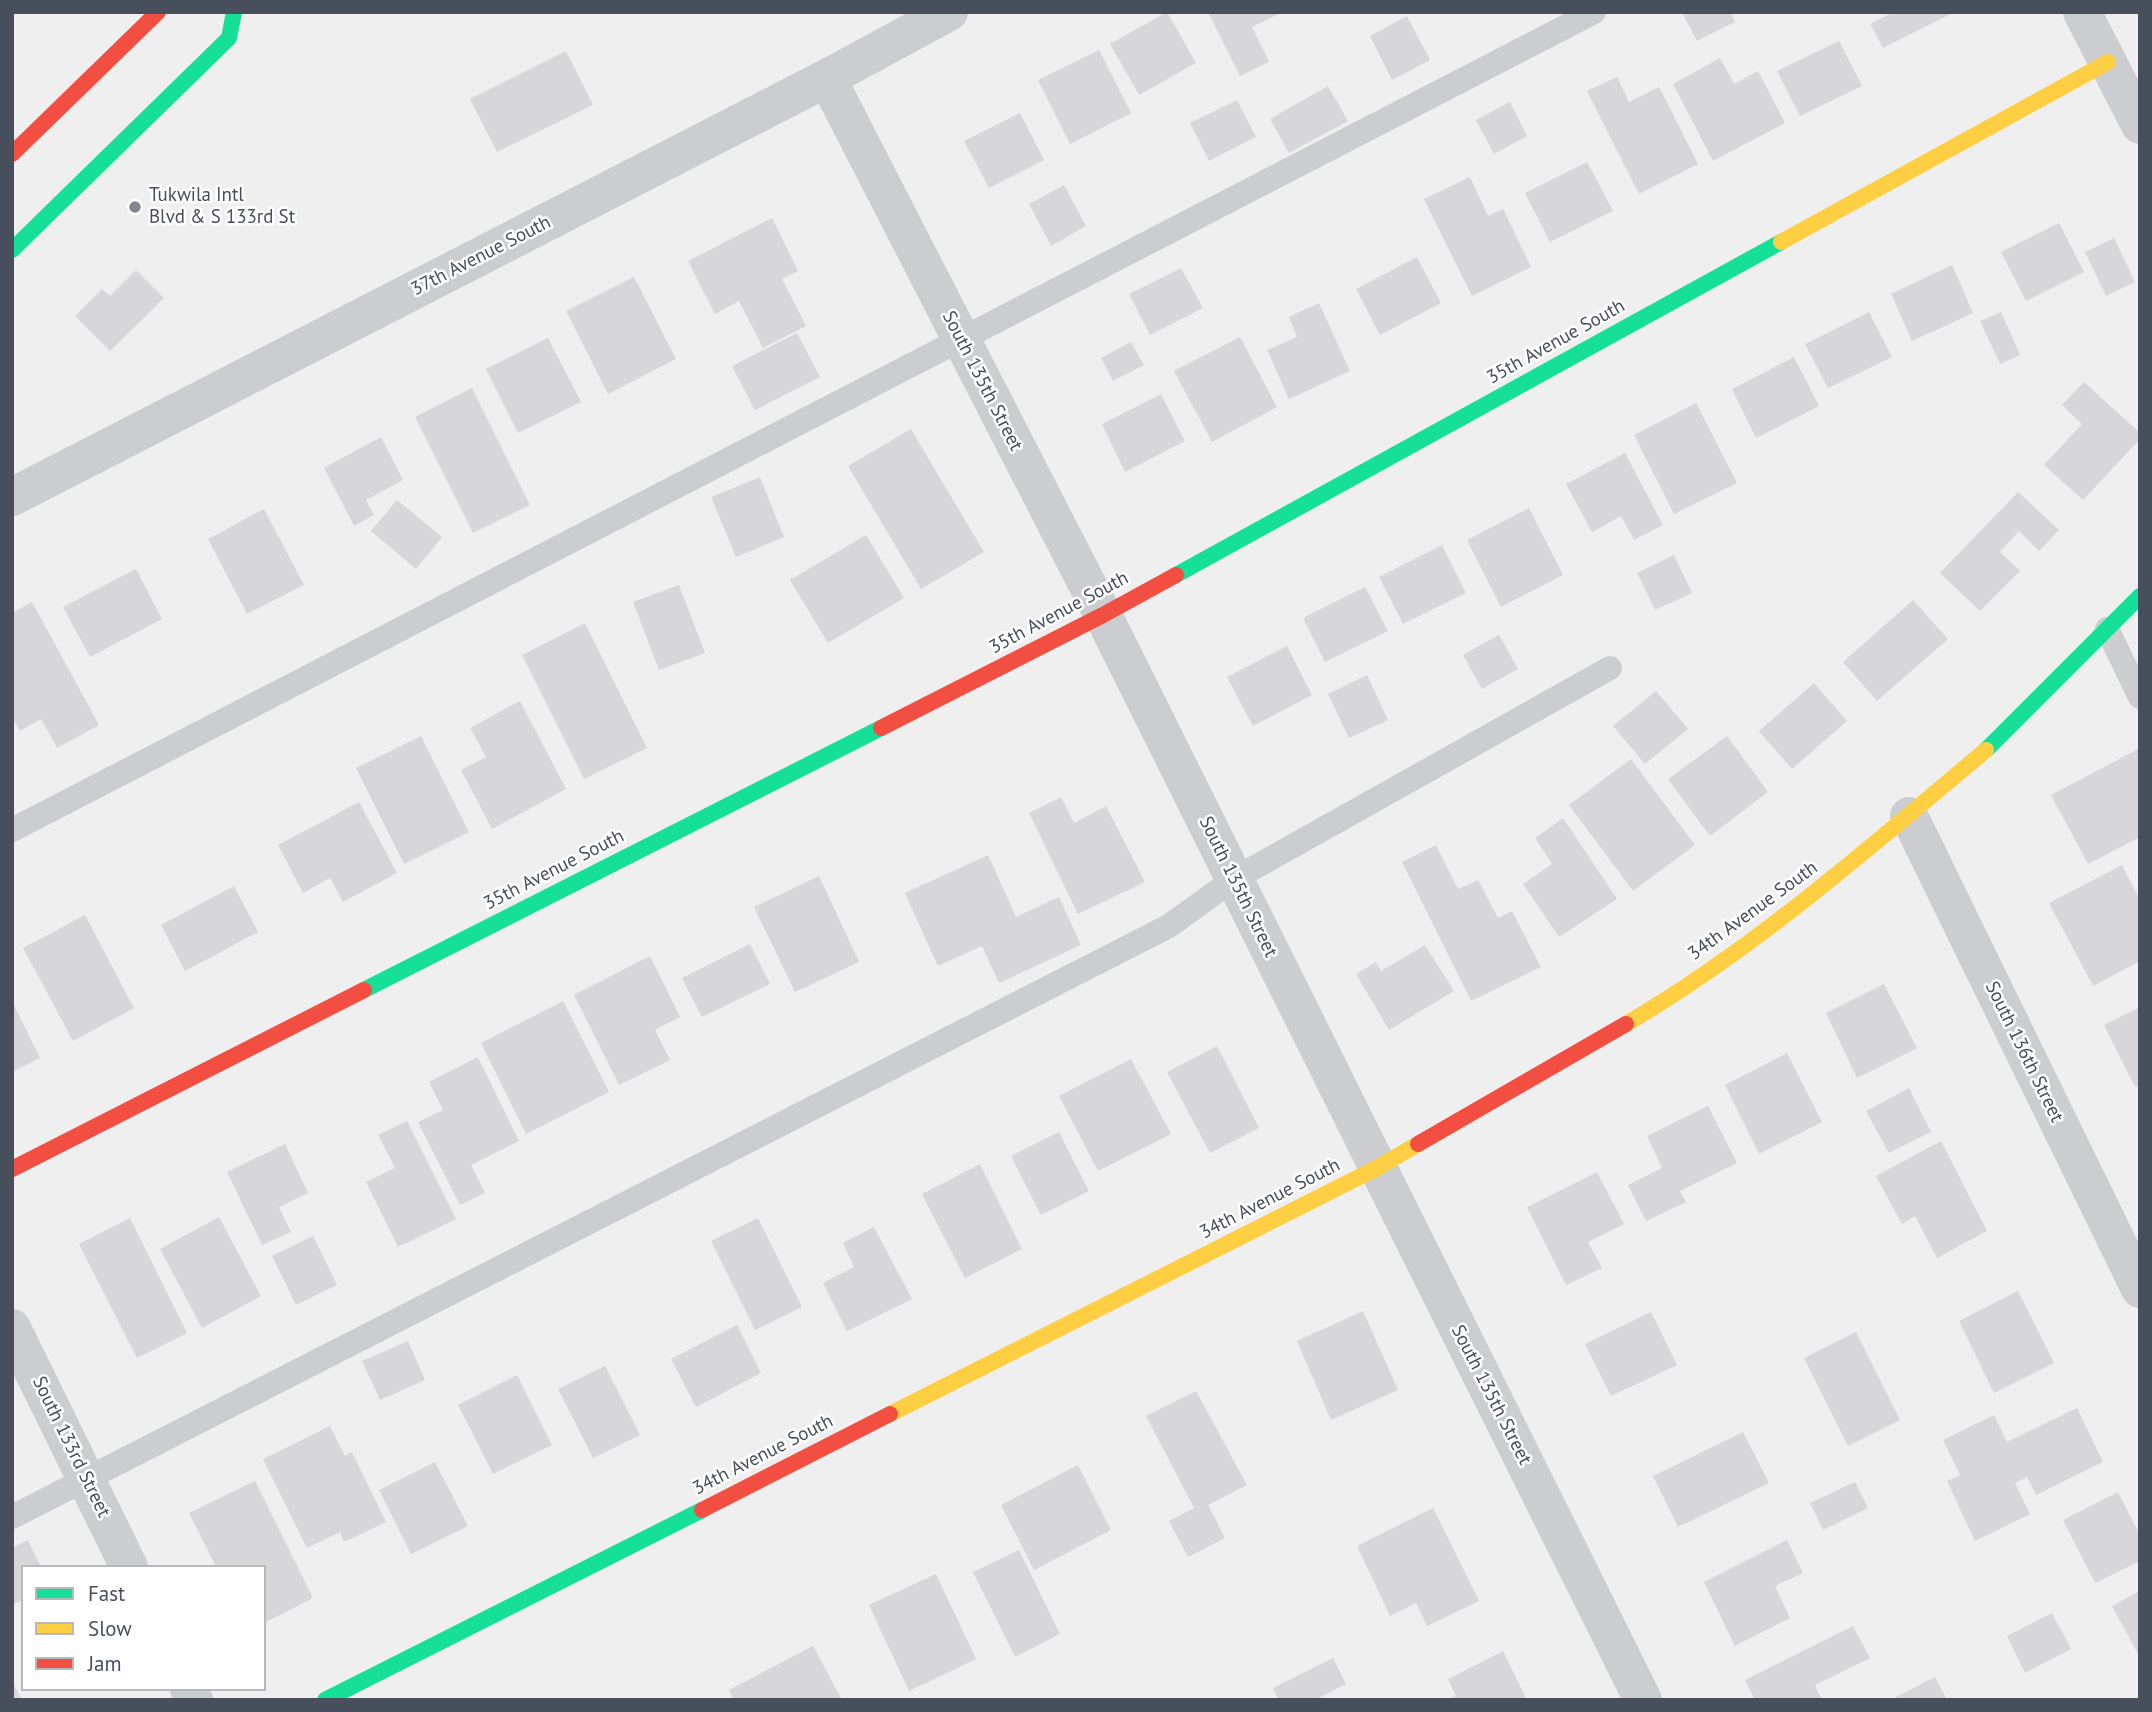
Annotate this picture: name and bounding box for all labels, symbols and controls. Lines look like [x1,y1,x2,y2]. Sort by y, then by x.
place label: Tukwila Intl Blvd & S 133rd St [149,185,295,229]
marker: Tukwila Intl Blvd & S 133rd St [127,199,143,215]
street label: 37th Avenue South [407,211,555,301]
street label: 35th Avenue South [1483,295,1629,389]
street label: South 135th Street [937,307,1027,455]
street label: 35th Avenue South [985,567,1133,659]
street label: South 135th Street [1194,813,1282,961]
street label: 35th Avenue South [480,825,628,915]
street label: 34th Avenue South [1684,856,1822,966]
street label: South 136th Street [1980,978,2068,1126]
street label: 34th Avenue South [1196,1154,1344,1244]
street label: South 135th Street [1446,1321,1536,1469]
street label: South 133rd Street [27,1373,115,1521]
street label: 34th Avenue South [689,1410,837,1500]
legend [21,1565,266,1691]
text: Fast [88,1580,125,1607]
text: Slow [88,1615,132,1642]
text: Jam [88,1650,122,1677]

